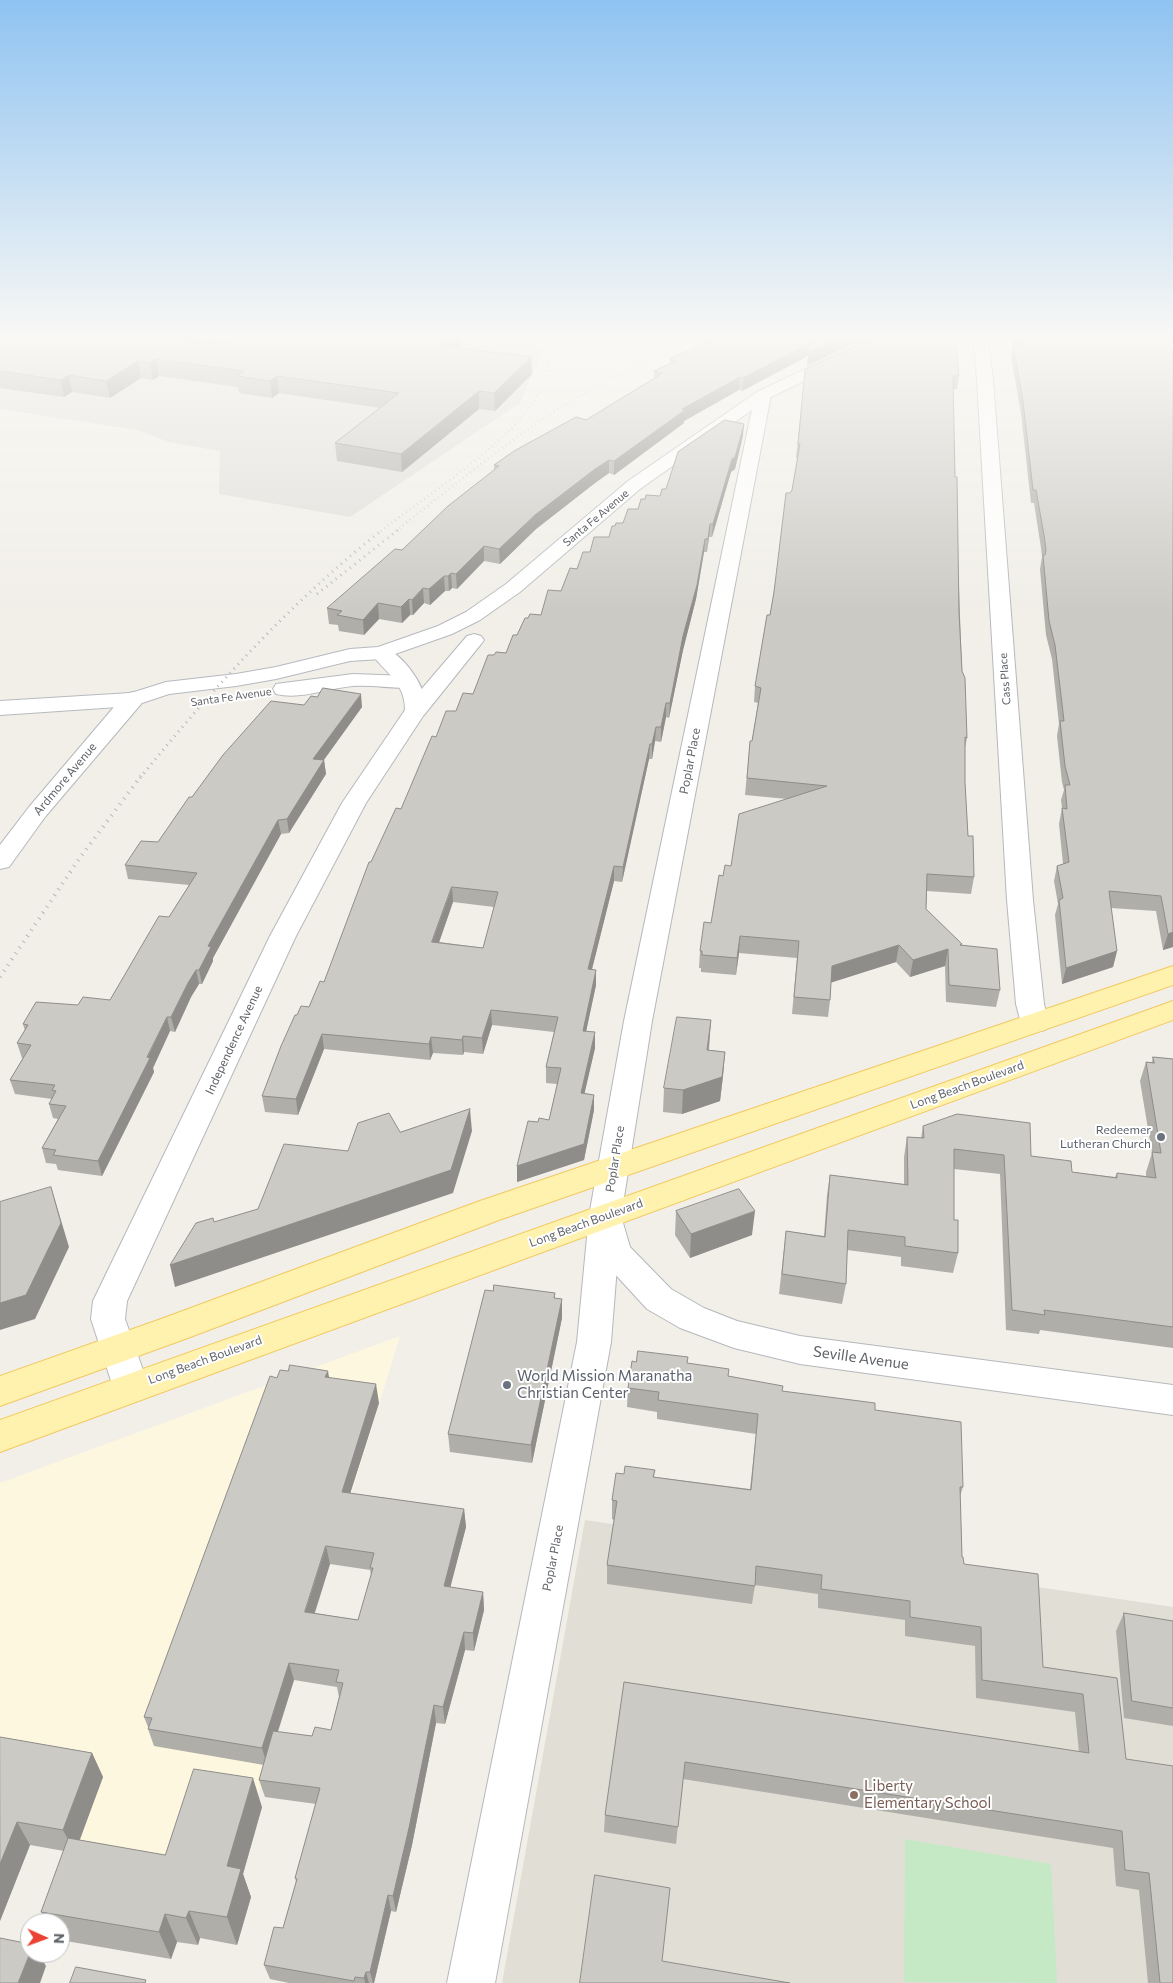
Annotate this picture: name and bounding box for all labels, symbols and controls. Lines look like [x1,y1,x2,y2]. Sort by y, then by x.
street label: Santa Fe Avenue [561,487,631,549]
street label: Cass Place [997,653,1013,705]
street label: Santa Fe Avenue [190,685,272,709]
street label: Poplar Place [677,727,703,795]
street label: Ardmore Avenue [30,740,100,818]
street label: Independence Avenue [202,983,266,1097]
street label: Long Beach Boulevard [908,1058,1026,1112]
place label: Redeemer Lutheran Church [1060,1123,1151,1151]
street label: Poplar Place [603,1125,627,1193]
marker: Redeemer Lutheran Church [1155,1131,1167,1143]
street label: Long Beach Boulevard [527,1196,645,1250]
street label: Long Beach Boulevard [146,1333,264,1387]
street label: Seville Avenue [812,1342,910,1374]
place label: World Mission Maranatha Christian Center [517,1367,692,1402]
marker: World Mission Maranatha Christian Center [501,1379,513,1391]
street label: Poplar Place [540,1524,566,1592]
place label: Liberty Elementary School [864,1777,991,1812]
marker: Liberty Elementary School [848,1789,860,1801]
north arrow [20,1913,70,1963]
text: N [51,1933,68,1944]

